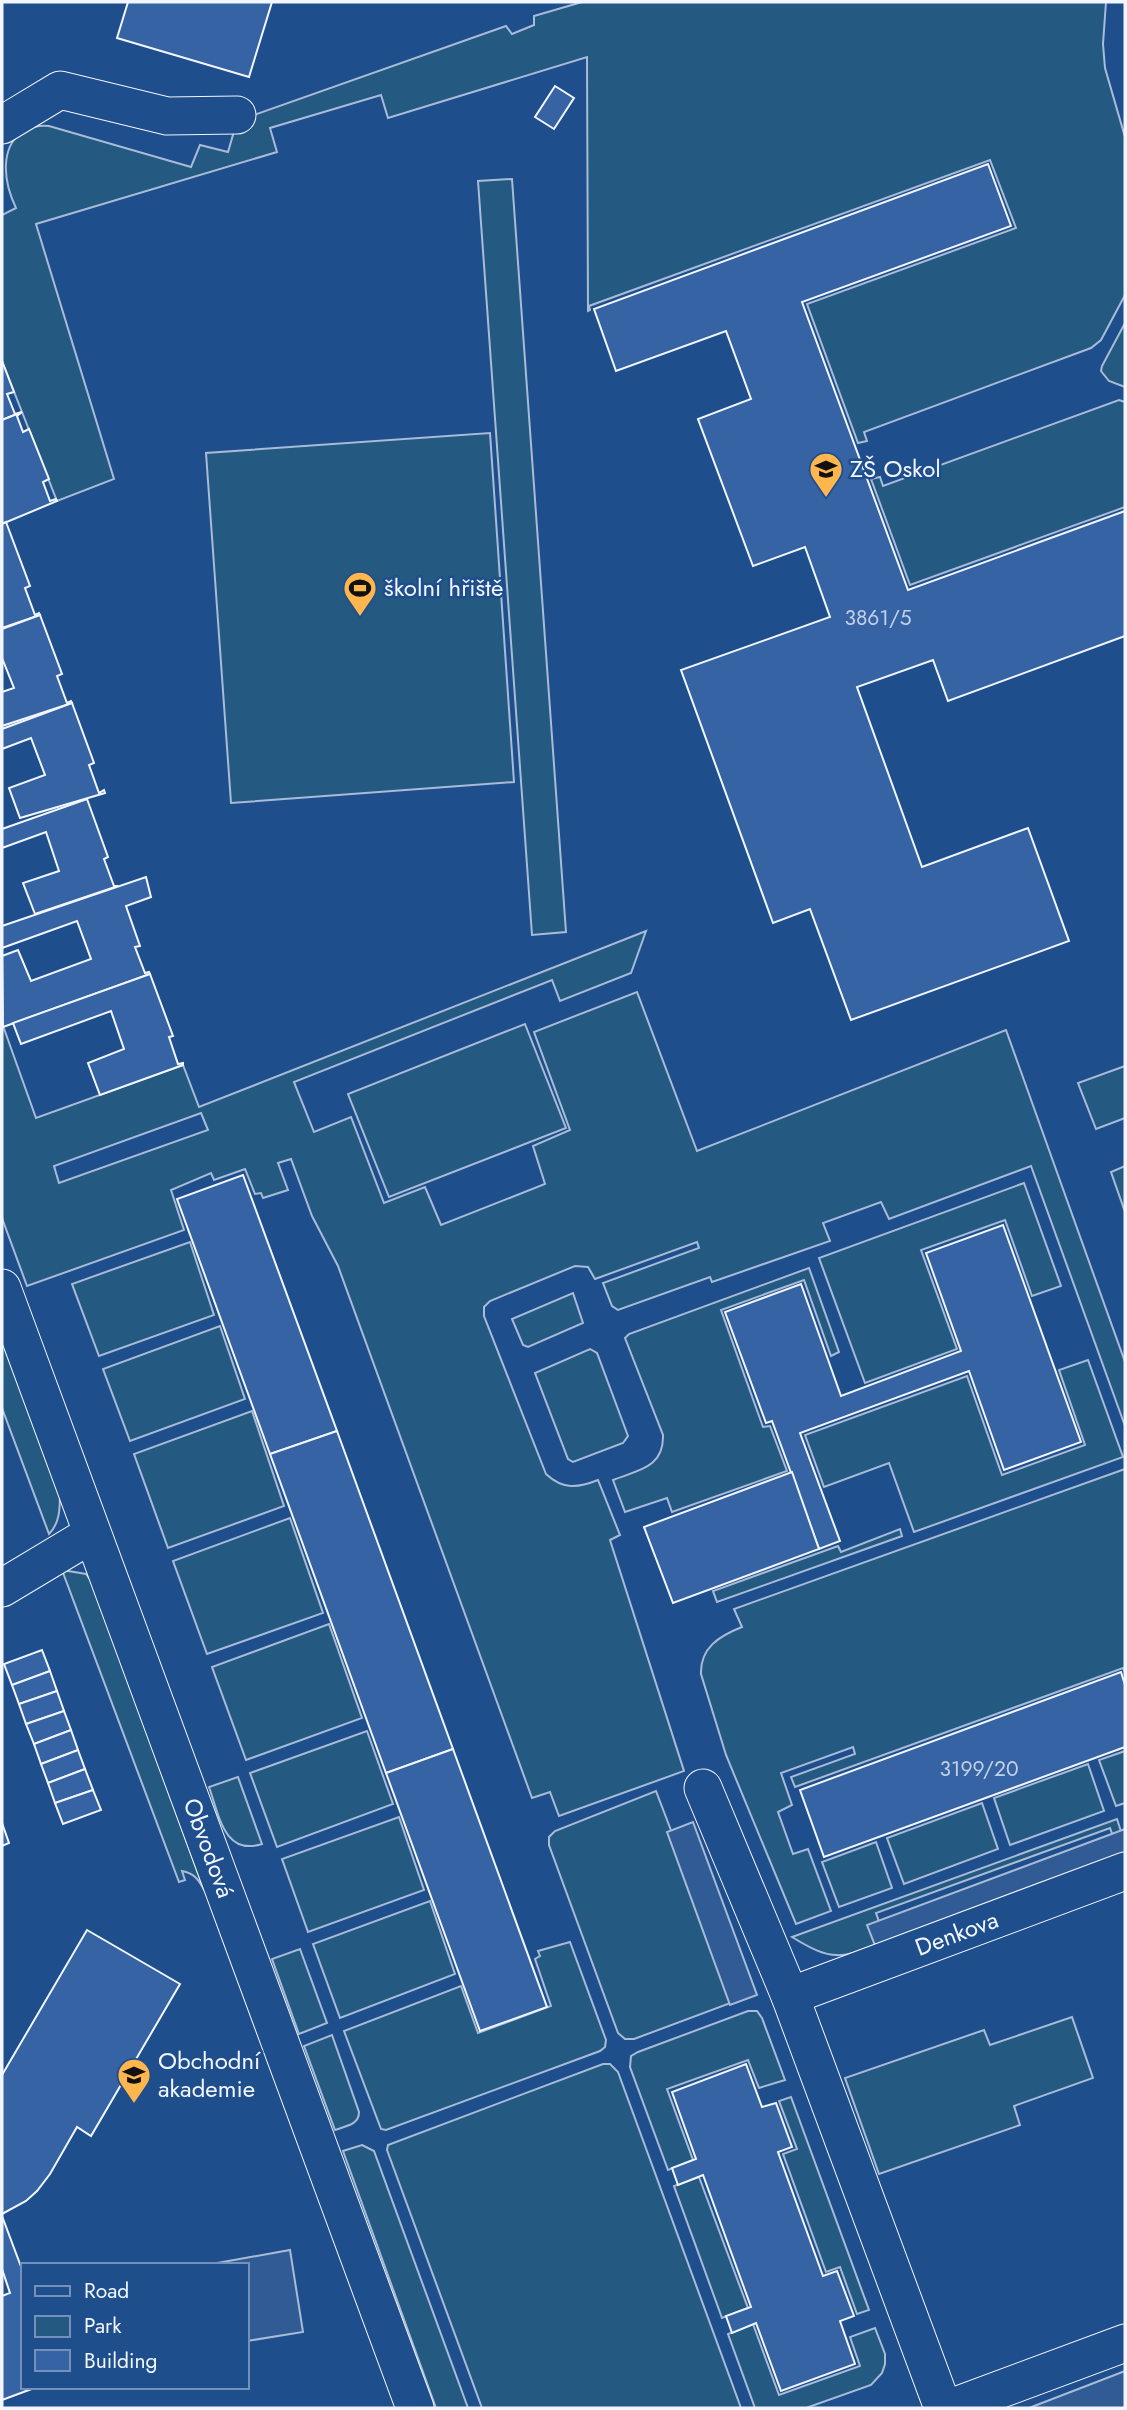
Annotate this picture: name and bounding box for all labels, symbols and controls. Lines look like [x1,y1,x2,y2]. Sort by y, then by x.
school or university icon: ZŠ Oskol [807,450,845,499]
place label: ZŠ Oskol [850,451,941,486]
sports icon: školní hřiště [341,569,379,618]
place label: školní hřiště [384,570,503,605]
house number: 3861/5 [844,603,912,633]
house number: 3199/20 [939,1754,1019,1784]
street label: Obvodová [175,1793,243,1903]
street label: Denkova [910,1902,1003,1965]
place label: Obchodní akademie [158,2043,261,2106]
school or university icon: Obchodní akademie [115,2056,153,2105]
legend [21,2263,248,2389]
text: Road [84,2276,129,2306]
text: Park [84,2311,122,2341]
text: Building [84,2346,157,2376]

